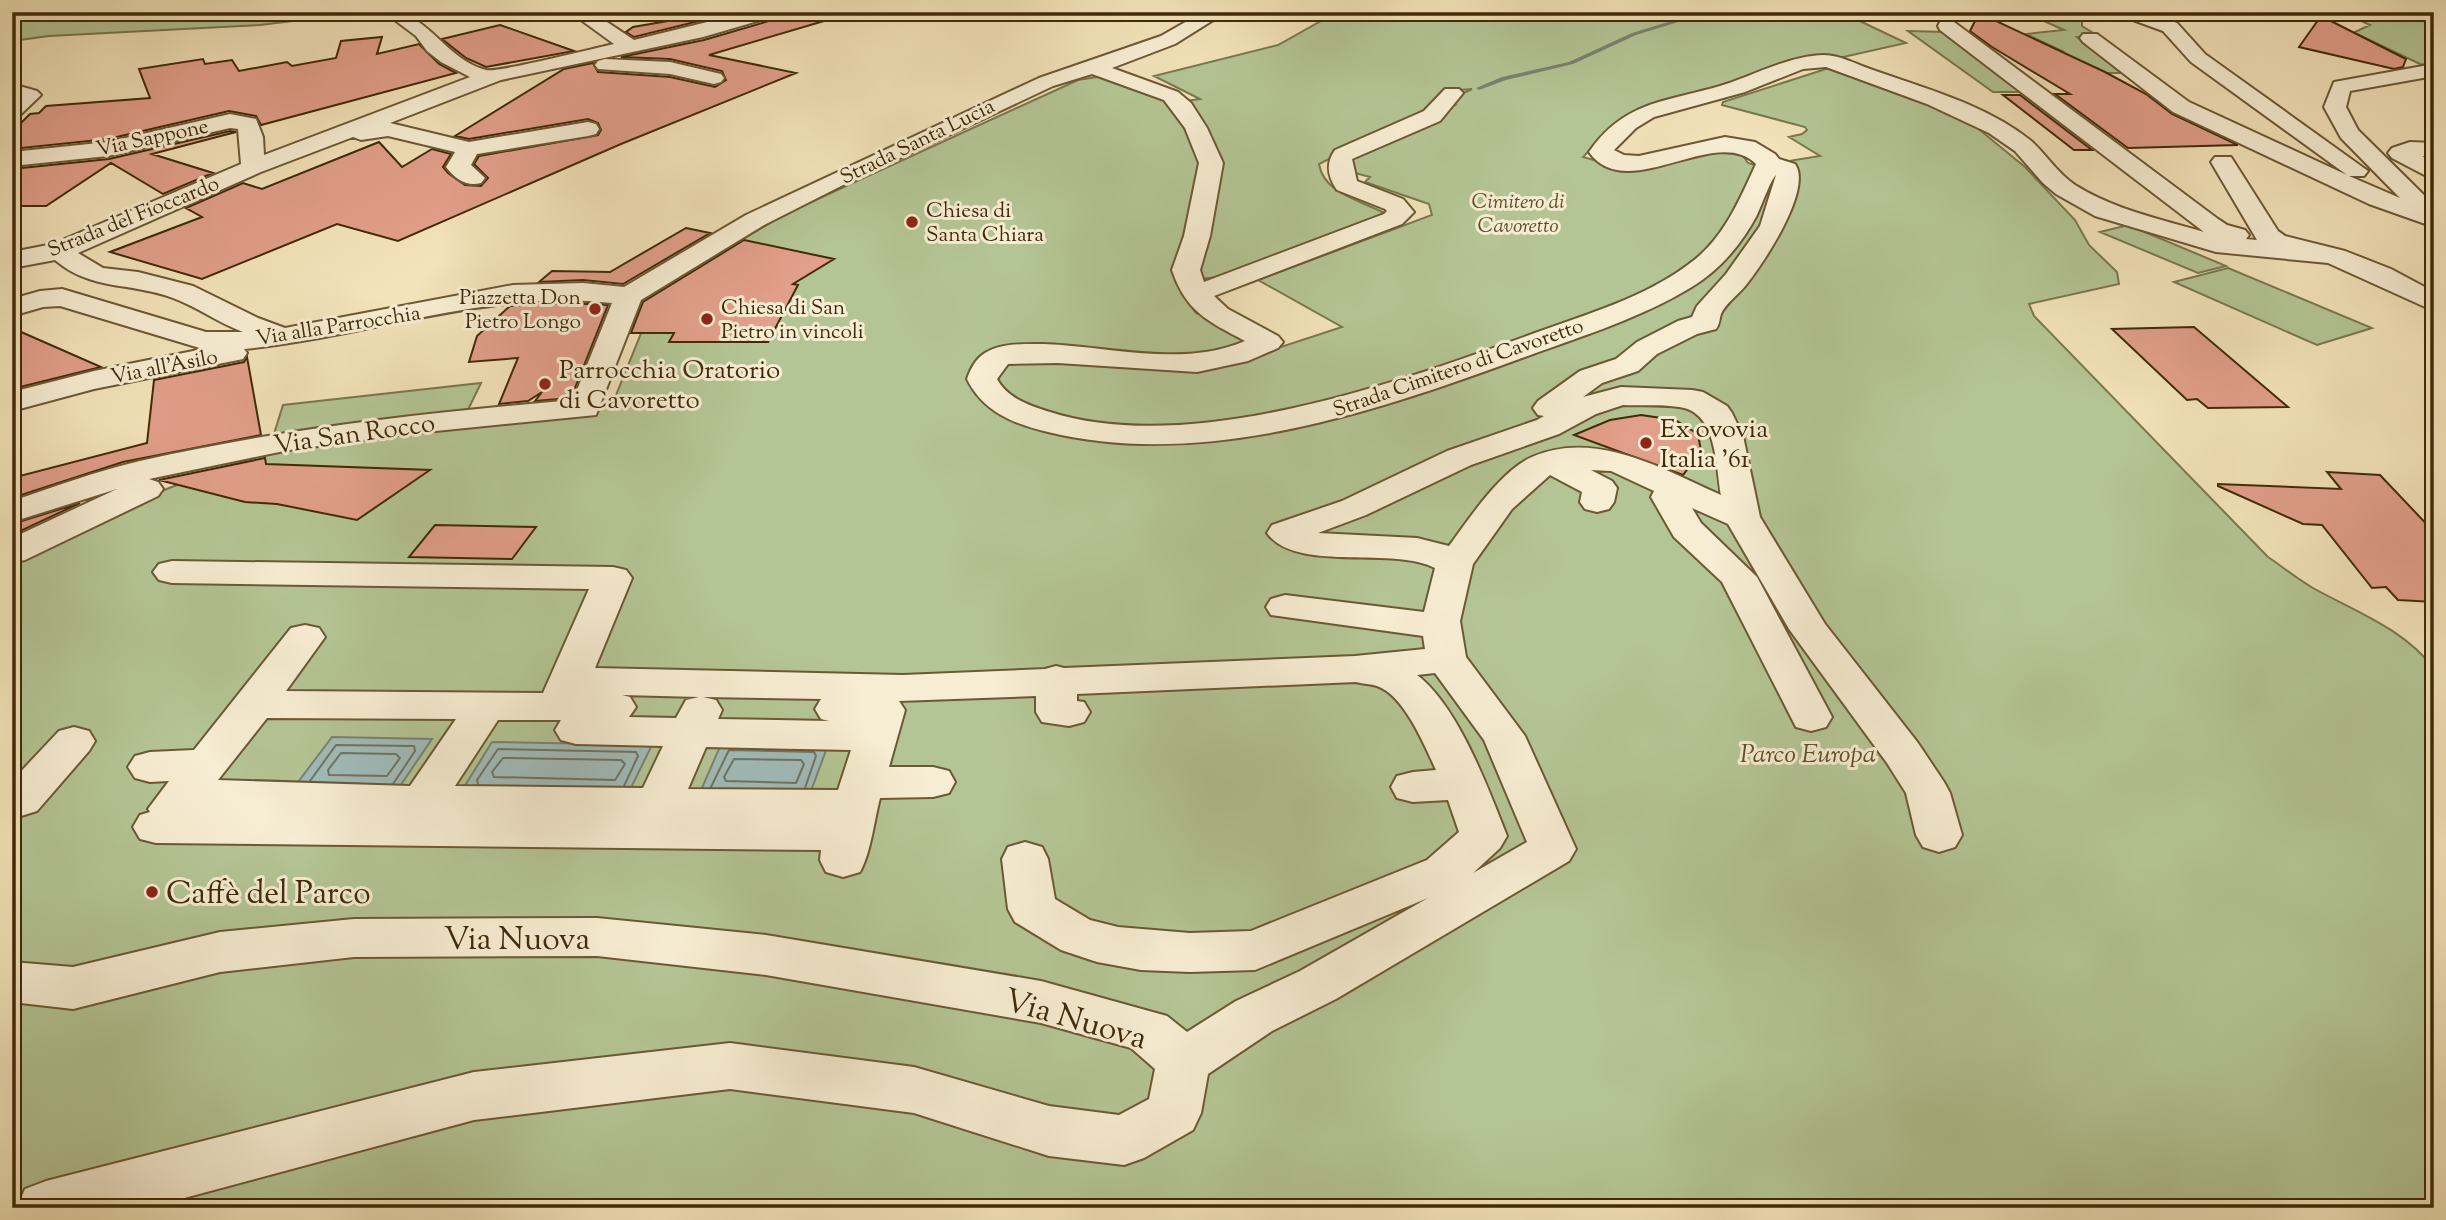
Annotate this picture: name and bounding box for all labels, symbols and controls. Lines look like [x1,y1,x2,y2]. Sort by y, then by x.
street label: Strada Santa Lucia [836,92,1001,193]
street label: Via Sappone [93,112,211,166]
street label: Strada del Fioccardo [43,170,224,266]
park label: Cimitero di Cavoretto [1472,188,1564,242]
place label: Chiesa di Santa Chiara [926,197,1044,251]
marker: Chiesa di Santa Chiara [904,214,920,230]
place label: Piazzetta Don Pietro Longo [459,284,581,338]
place label: Chiesa di San Pietro in vincoli [721,294,864,348]
street label: Via alla Parrocchia [254,299,423,355]
marker: Piazzetta Don Pietro Longo [587,301,603,317]
marker: Chiesa di San Pietro in vincoli [699,311,715,327]
street label: Strada Cimitero di Cavoretto [1329,312,1588,426]
street label: Via all'Asilo [108,343,221,393]
place label: Parrocchia Oratorio di Cavoretto [559,353,780,420]
marker: Parrocchia Oratorio di Cavoretto [537,376,553,392]
street label: Via San Rocco [271,406,437,465]
place label: Ex ovovia Italia '61 [1660,412,1768,479]
marker: Ex ovovia Italia '61 [1638,435,1654,451]
park label: Parco Europa [1740,737,1876,774]
place label: Caffè del Parco [166,872,371,918]
marker: Caffè del Parco [144,884,160,900]
street label: Via Nuova [444,918,590,964]
street label: Via Nuova [998,979,1152,1063]

